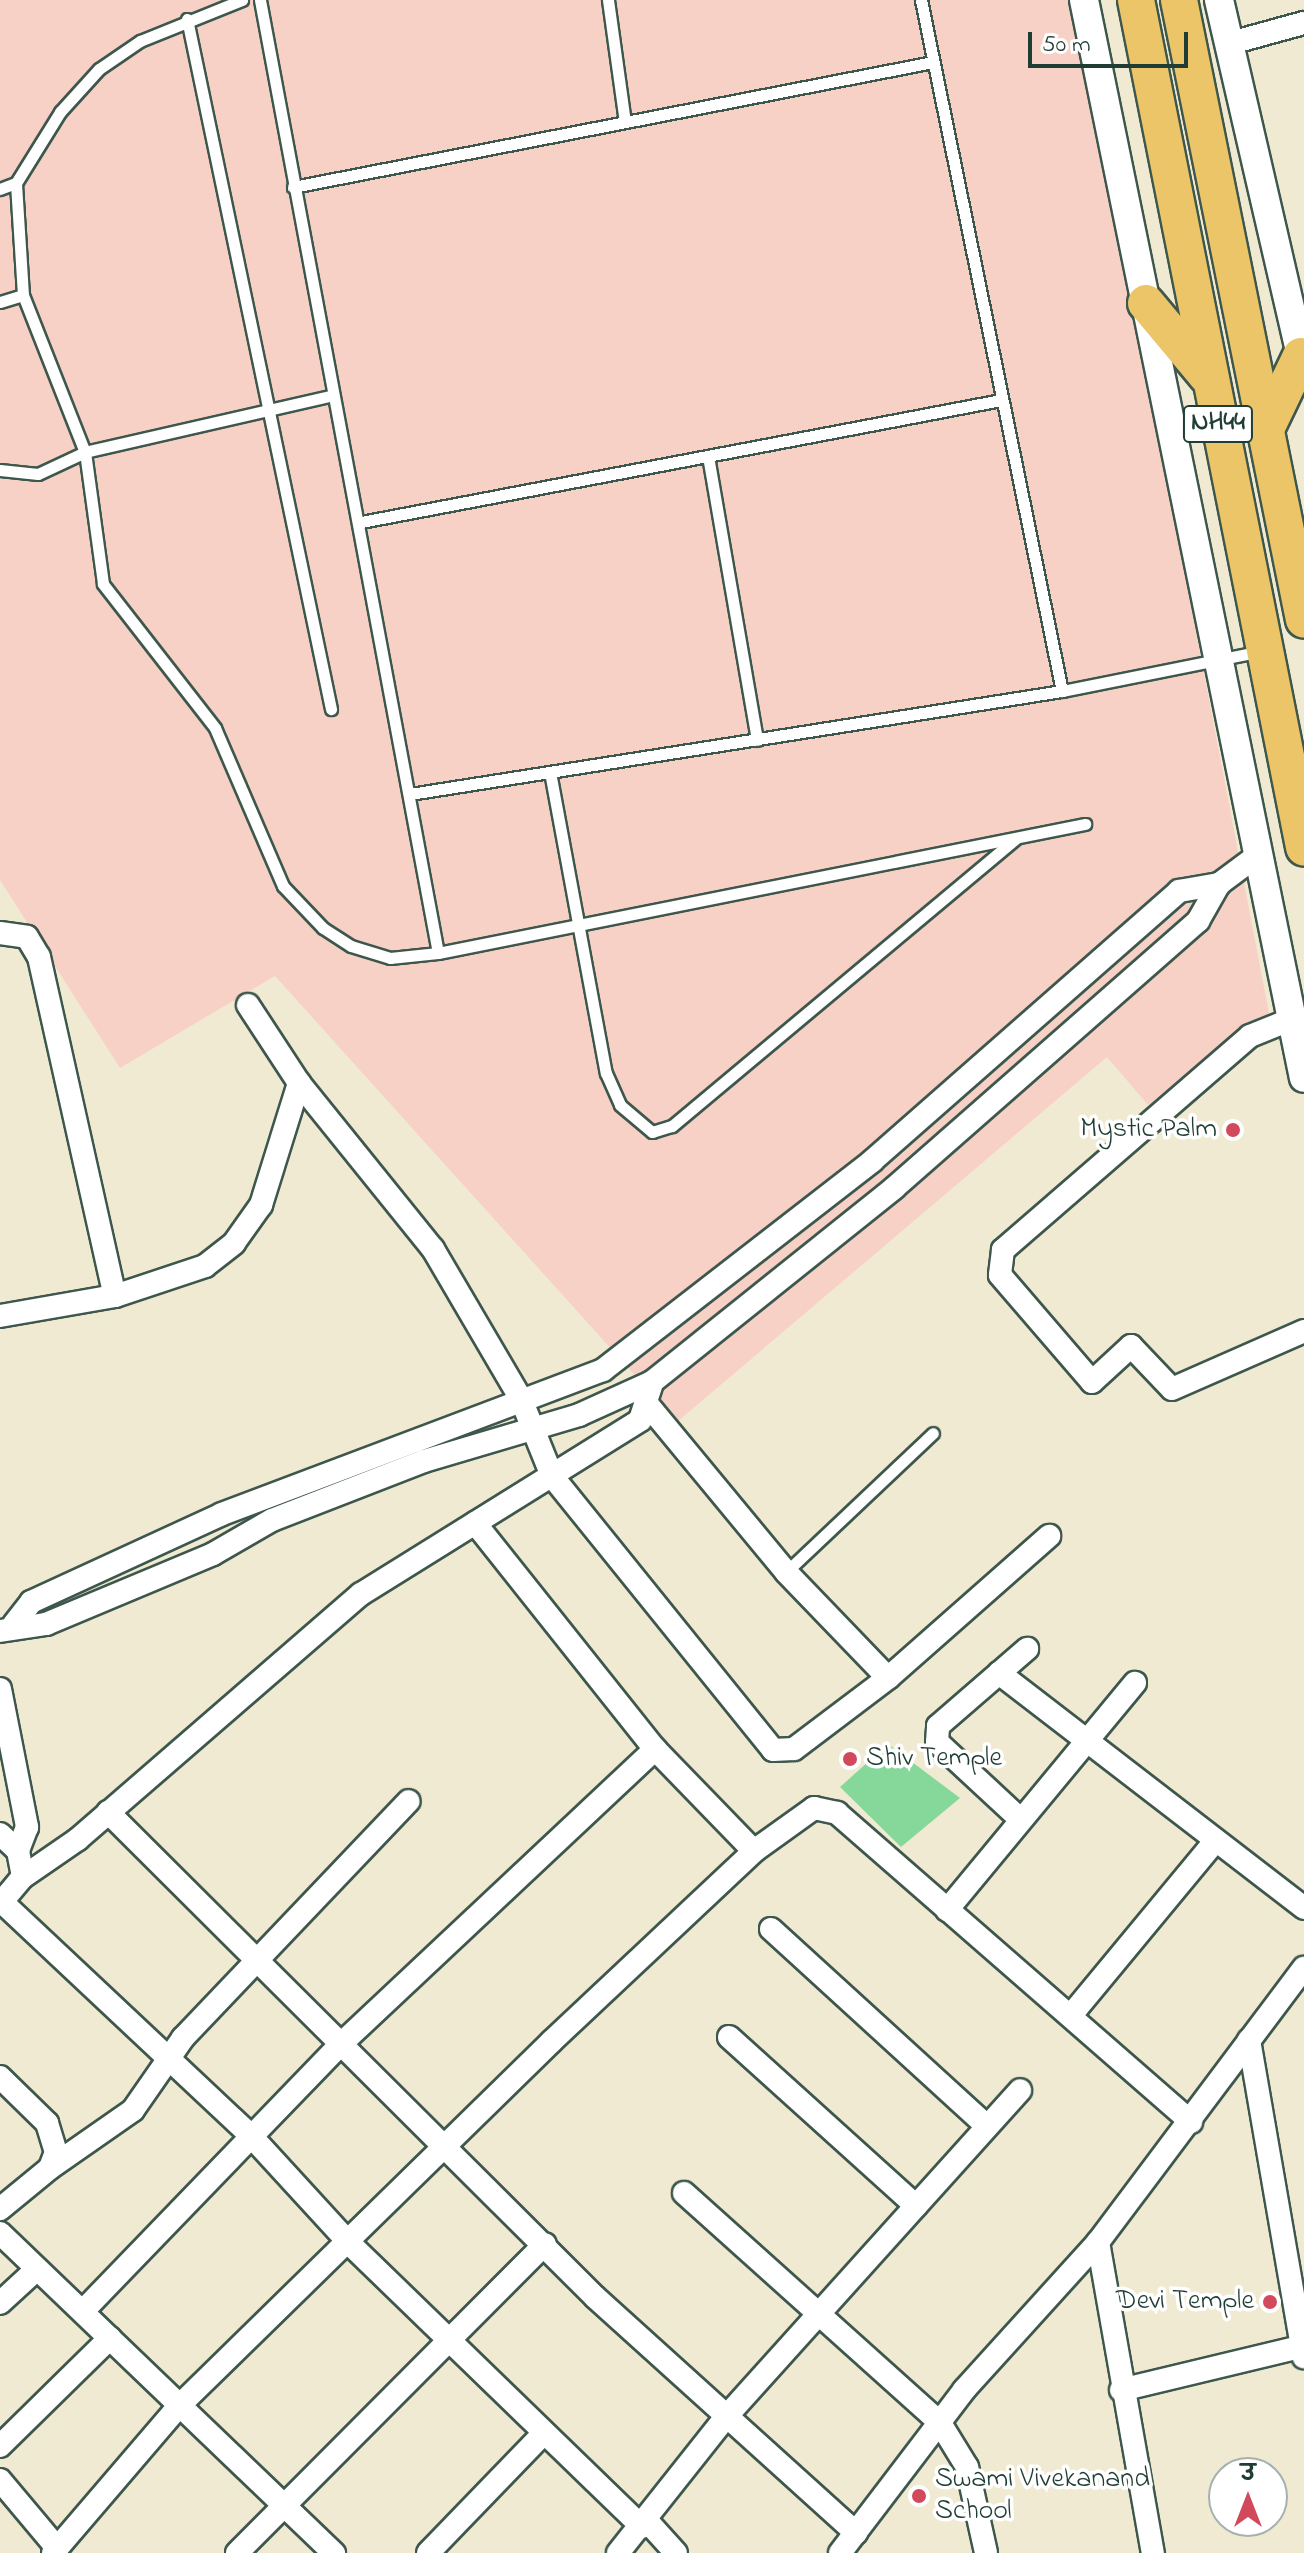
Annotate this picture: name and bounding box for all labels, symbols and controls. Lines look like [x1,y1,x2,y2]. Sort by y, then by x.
scale bar [1032,16,1192,66]
text: 50 m [1042,28,1091,63]
road number: NH44 [1182,402,1254,446]
place label: Mystic Palm [1080,1113,1217,1147]
marker: Mystic Palm [1224,1121,1242,1139]
place label: Shiv Temple [866,1742,1002,1776]
marker: Shiv Temple [841,1750,859,1768]
place label: Devi Temple [1116,2285,1254,2319]
marker: Devi Temple [1261,2293,1279,2311]
north arrow [1208,2457,1288,2537]
text: उ [1241,2459,1255,2491]
place label: Swami Vivekanand School [935,2463,1150,2529]
marker: Swami Vivekanand School [910,2487,928,2505]

